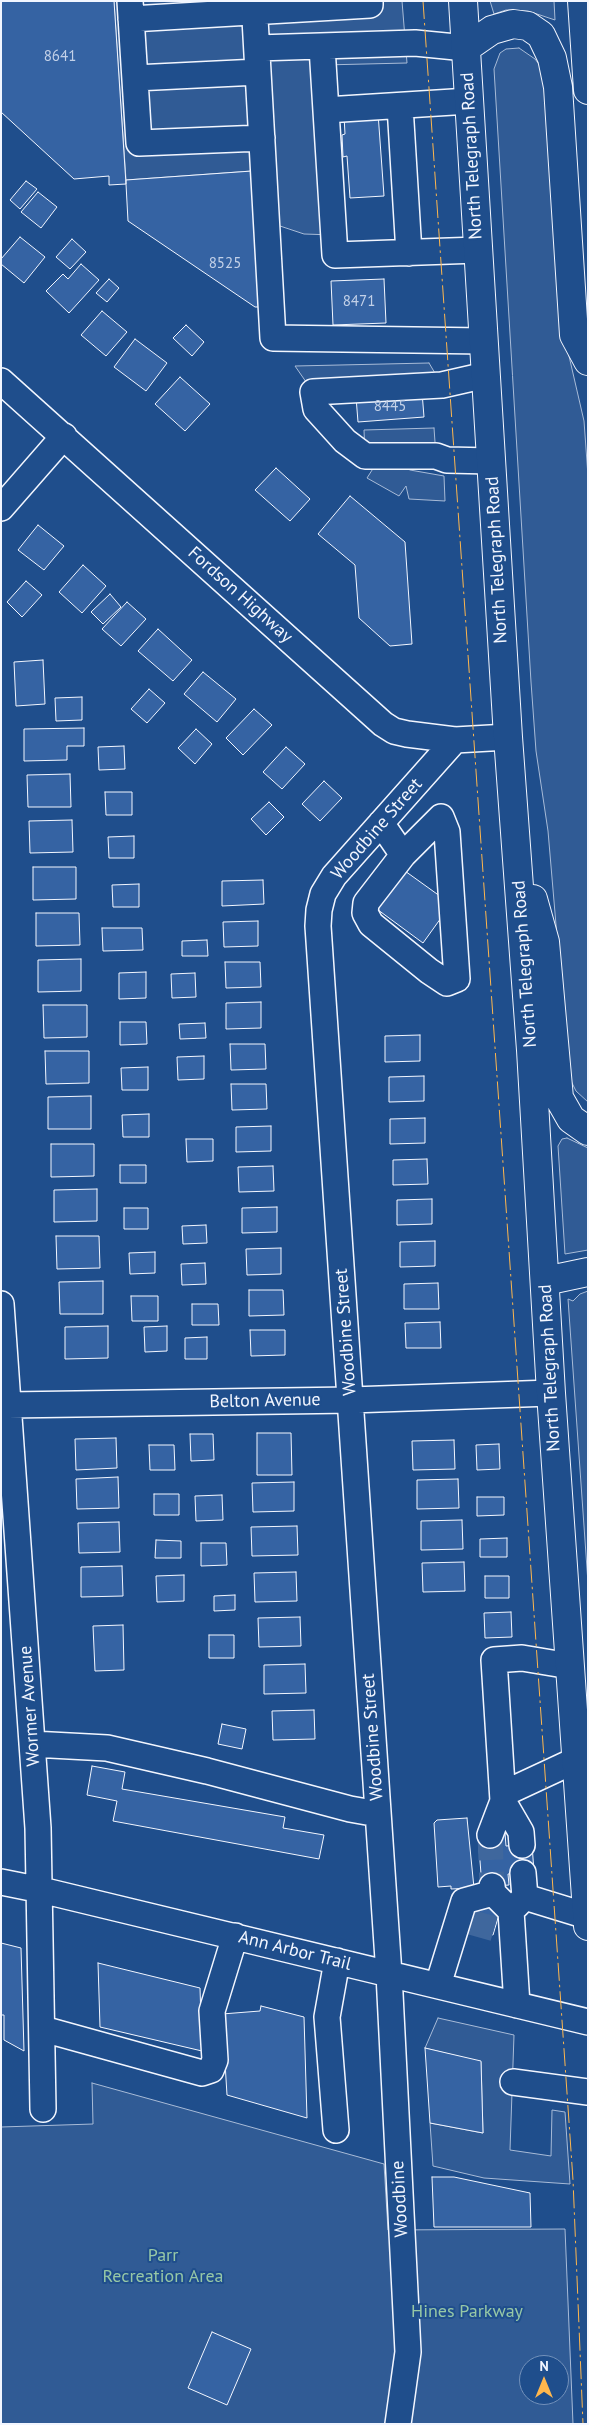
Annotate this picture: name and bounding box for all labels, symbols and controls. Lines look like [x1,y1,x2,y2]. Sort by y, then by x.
house number: 8641 [44,48,76,66]
street label: North Telegraph Road [457,72,487,240]
house number: 8525 [209,255,241,273]
house number: 8471 [343,293,375,311]
house number: 8445 [374,398,406,416]
street label: North Telegraph Road [482,476,512,644]
street label: Fordson Highway [183,542,297,648]
street label: Woodbine Street [327,774,427,884]
street label: North Telegraph Road [508,880,542,1048]
street label: Woodbine Street [331,1268,361,1396]
street label: North Telegraph Road [535,1284,565,1452]
street label: Belton Avenue [209,1389,321,1413]
street label: Wormer Avenue [15,1645,45,1767]
street label: Woodbine Street [358,1673,388,1801]
street label: Ann Arbor Trail [236,1927,354,1975]
street label: Woodbine [387,2160,413,2238]
park label: Parr Recreation Area [102,2245,224,2288]
park label: Hines Parkway [411,2301,523,2323]
north arrow [519,2355,569,2405]
text: N [539,2357,549,2375]

